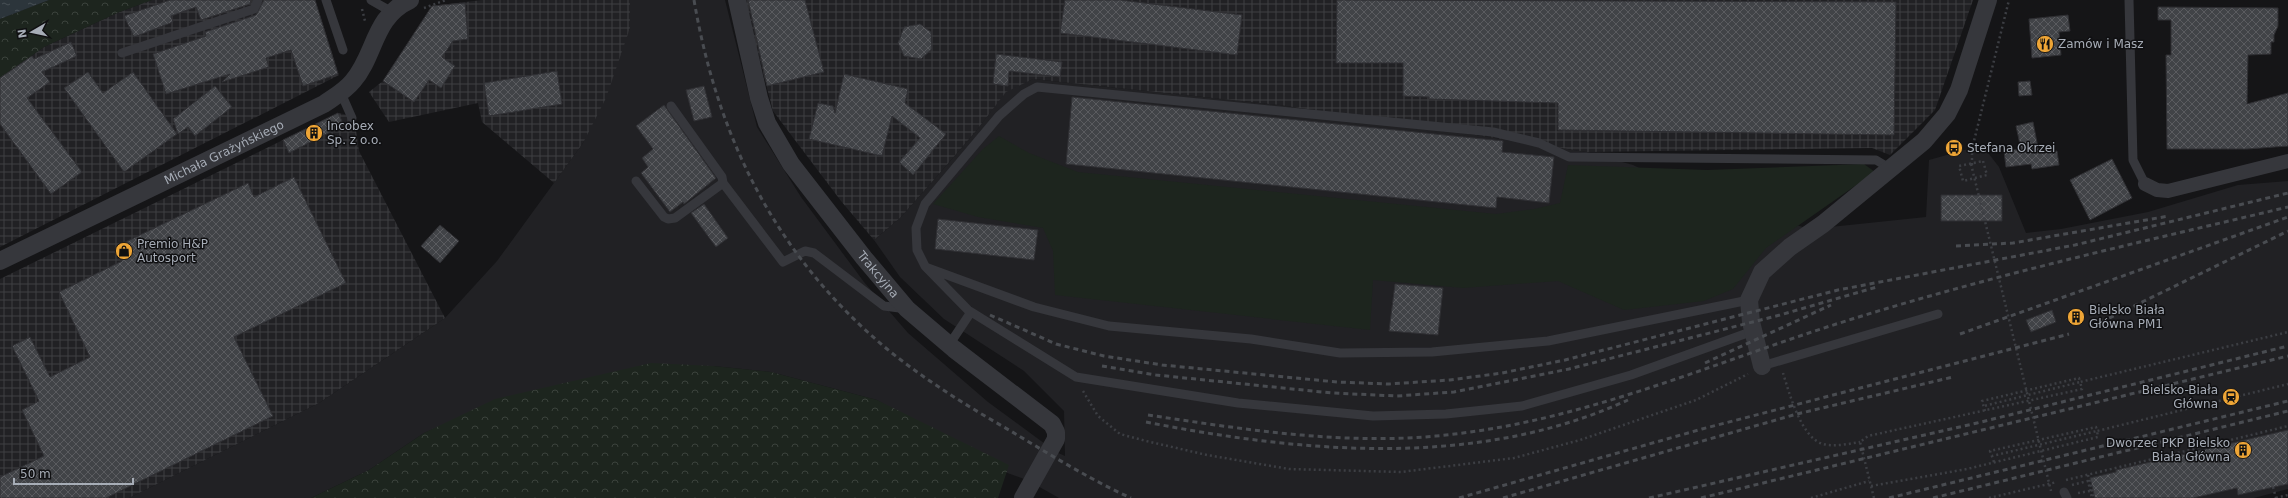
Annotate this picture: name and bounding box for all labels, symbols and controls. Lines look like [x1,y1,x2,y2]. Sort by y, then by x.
north arrow [12,12,52,52]
text: N [15,28,30,39]
restaurant icon: Zamów i Masz [2035,34,2055,54]
place label: Zamów i Masz [2058,37,2144,51]
street label: Michała Grażyńskiego [162,117,286,187]
place label: Incobex Sp. z o.o. [327,119,382,147]
building icon: Incobex Sp. z o.o. [304,123,324,143]
bus stop icon: Stefana Okrzei [1944,138,1964,158]
place label: Stefana Okrzei [1967,141,2055,155]
place label: Premio H&P Autosport [137,237,208,265]
shop icon: Premio H&P Autosport [114,241,134,261]
street label: Trakcyjna [854,248,902,301]
place label: Bielsko Biała Główna PM1 [2089,303,2165,331]
building icon: Bielsko Biała Główna PM1 [2066,307,2086,327]
place label: Bielsko-Biała Główna [2142,383,2218,411]
station icon: Bielsko-Biała Główna [2221,387,2241,407]
place label: Dworzec PKP Bielsko Biała Główna [2106,436,2230,464]
building icon: Dworzec PKP Bielsko Biała Główna [2233,440,2253,460]
scale bar [14,460,133,486]
text: 50 m [20,467,51,481]

